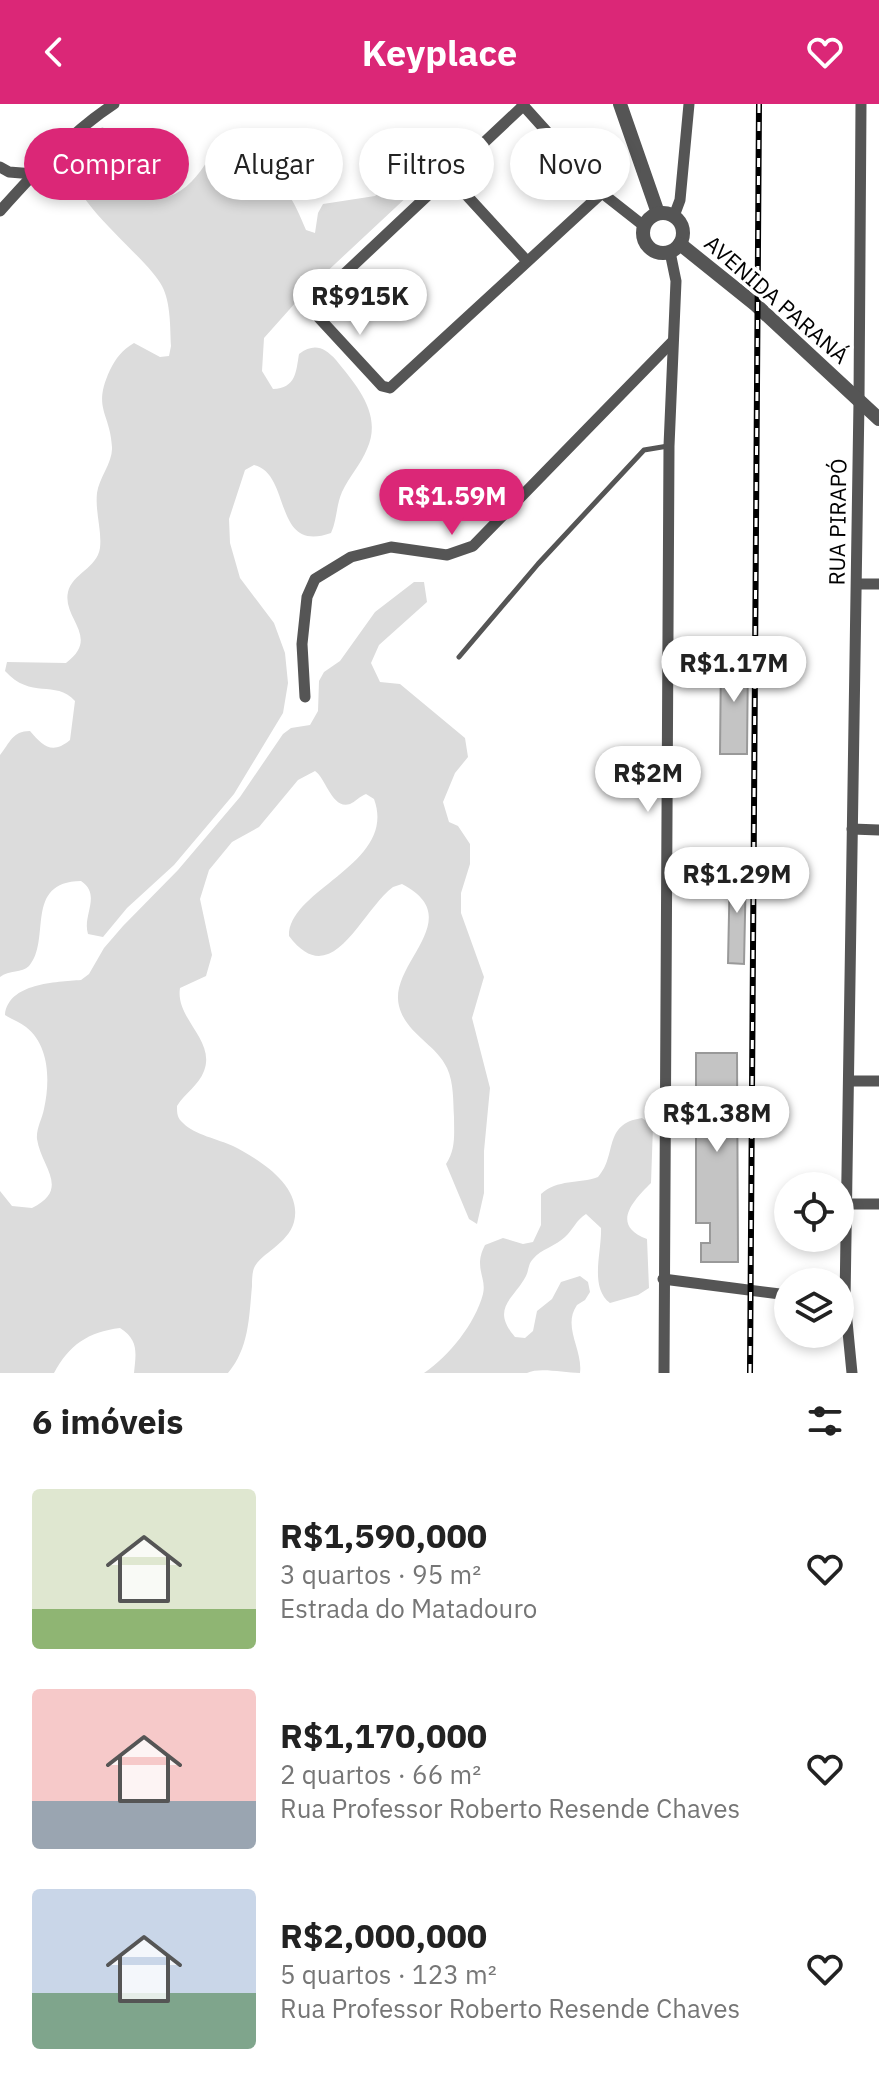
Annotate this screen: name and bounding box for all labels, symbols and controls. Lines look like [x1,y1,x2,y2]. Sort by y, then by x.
text: Keyplace [362,29,517,76]
icon: back [32,30,76,74]
icon: heart [803,30,847,74]
chip: Comprar [24,128,189,200]
chip: Alugar [205,128,343,200]
chip: Filtros [359,128,494,200]
chip: Novo [510,128,630,200]
street label: AVENIDA PARANÁ [699,228,855,370]
pin: R$915K [295,269,425,337]
text: R$915K [311,278,409,312]
street label: RUA PIRAPÓ [821,458,853,586]
pin: R$1.59M [378,469,526,537]
text: R$1.59M [397,478,507,512]
pin: R$1.17M [660,636,808,704]
text: R$1.17M [679,645,789,679]
pin: R$2M [601,746,695,814]
text: R$2M [613,755,683,789]
pin: R$1.29M [663,847,811,915]
text: R$1.29M [682,856,792,890]
pin: R$1.38M [643,1086,791,1154]
text: R$1.38M [662,1095,772,1129]
map controls [774,1172,854,1348]
button: locate [774,1172,854,1252]
button: layers [774,1268,854,1348]
text: 6 imóveis [32,1399,183,1443]
icon: filters [803,1399,847,1443]
text: R$1,590,000 [280,1513,487,1557]
icon: home [96,1521,192,1617]
icon: heart [803,1547,847,1591]
text: 3 quartos · 95 m² [280,1557,481,1591]
text: Estrada do Matadouro [280,1591,537,1625]
text: R$1,170,000 [280,1713,487,1757]
icon: home [96,1721,192,1817]
icon: heart [803,1747,847,1791]
text: 2 quartos · 66 m² [280,1757,481,1791]
text: Rua Professor Roberto Resende Chaves [280,1791,740,1825]
text: R$2,000,000 [280,1913,487,1957]
icon: home [96,1921,192,2017]
icon: heart [803,1947,847,1991]
text: 5 quartos · 123 m² [280,1957,497,1991]
text: Rua Professor Roberto Resende Chaves [280,1991,740,2025]

